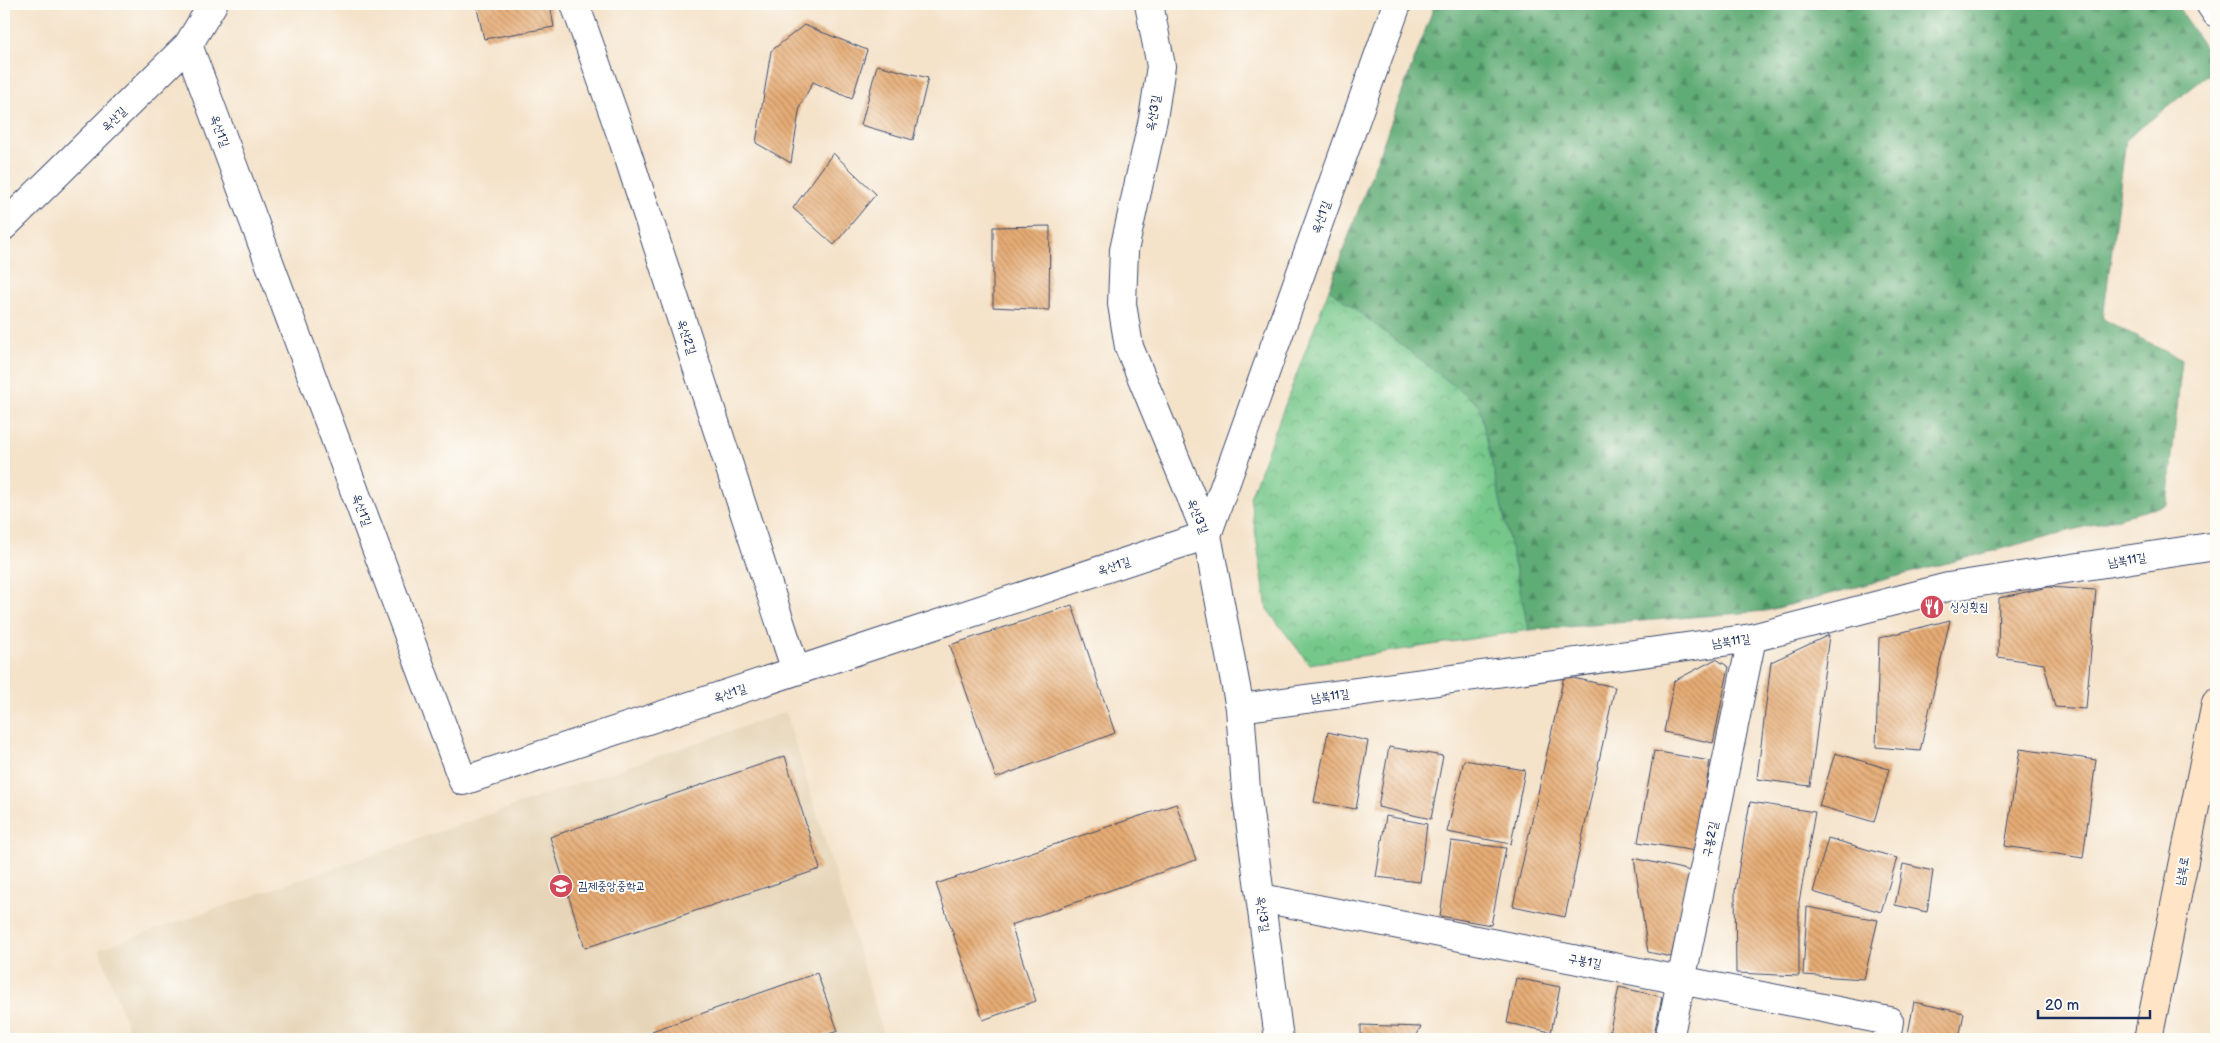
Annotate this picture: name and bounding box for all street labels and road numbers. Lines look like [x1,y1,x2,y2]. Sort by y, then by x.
street label: 옥산3길 [1143,94,1164,132]
street label: 옥산길 [99,104,130,135]
street label: 옥산1길 [207,113,232,150]
street label: 옥산1길 [1309,198,1334,236]
street label: 옥산2길 [674,318,699,357]
street label: 옥산1길 [349,492,374,529]
street label: 옥산3길 [1184,497,1211,536]
street label: 남북11길 [2107,550,2147,571]
street label: 옥산1길 [1096,554,1133,579]
street label: 남북11길 [1711,631,1751,652]
street label: 옥산1길 [712,681,749,706]
street label: 남북11길 [1310,686,1350,707]
street label: 구봉2길 [1699,820,1722,858]
street label: 남북로 [2172,855,2193,887]
street label: 옥산3길 [1253,895,1272,933]
street label: 구봉1길 [1567,951,1603,972]

